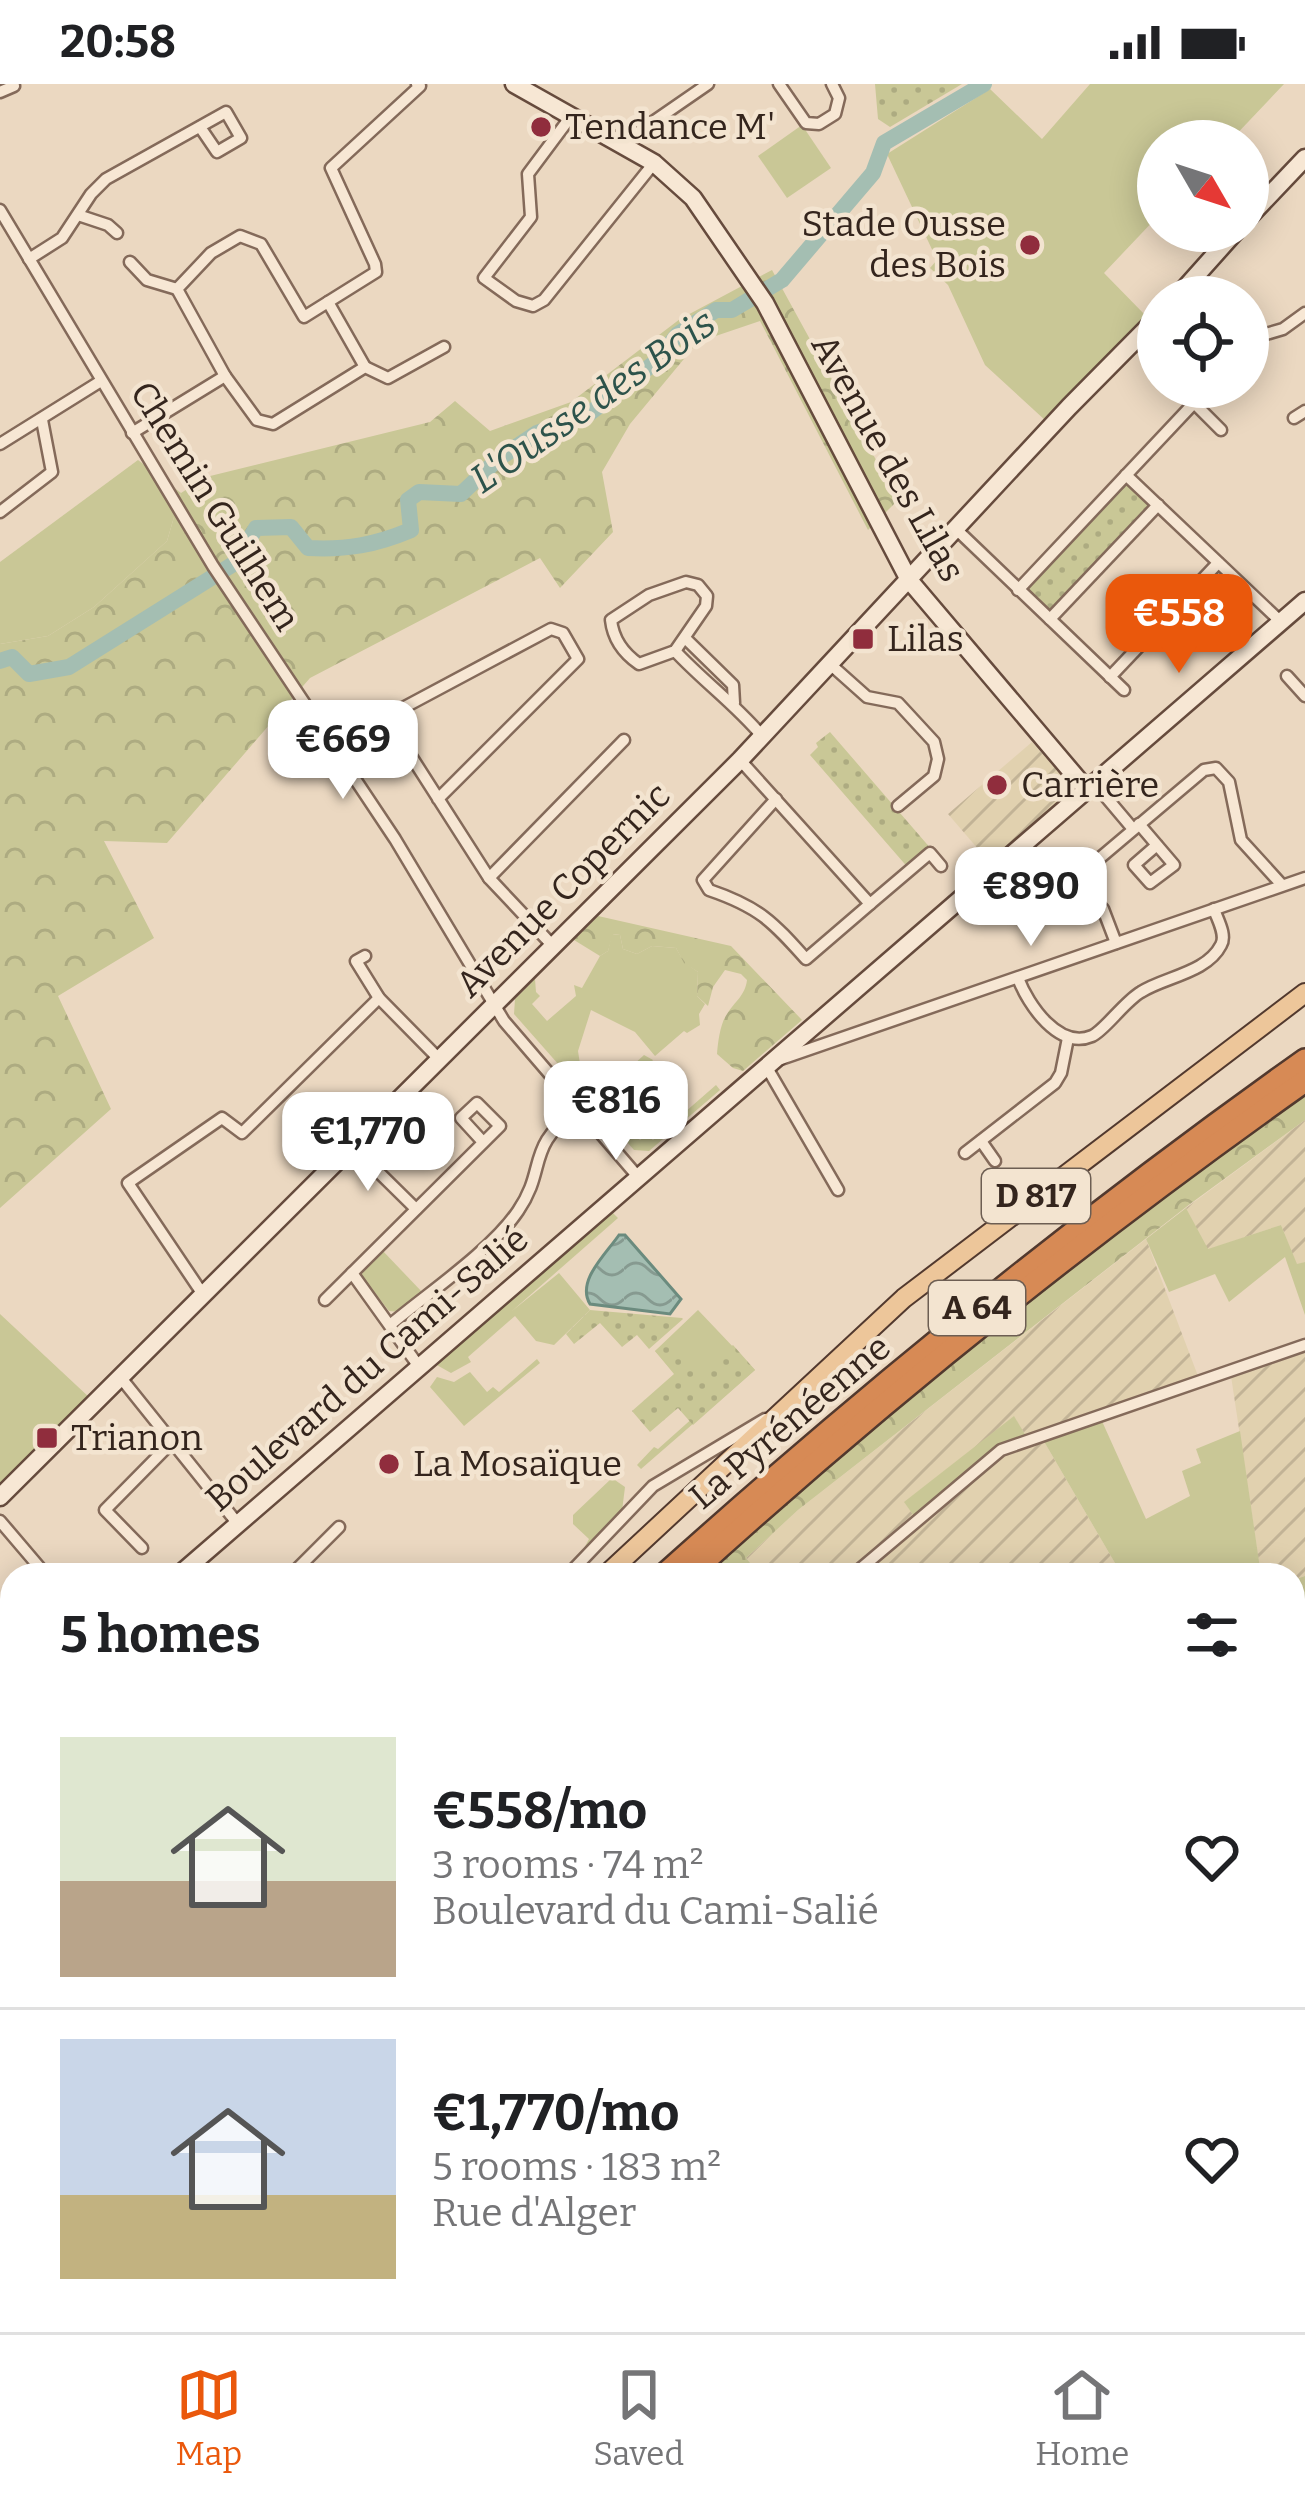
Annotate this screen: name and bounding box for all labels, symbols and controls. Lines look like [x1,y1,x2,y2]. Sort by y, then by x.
text: 20:58 [60,15,176,69]
place label: Tendance M' [565,105,775,149]
marker: Tendance M' [528,114,554,140]
north arrow [1137,120,1269,252]
map controls [1137,120,1269,408]
place label: Stade Ousse des Bois [801,202,1006,287]
marker: Stade Ousse des Bois [1017,232,1043,258]
button: locate [1137,276,1269,408]
water label: L'Ousse des Bois [462,300,724,502]
street label: Avenue des Lilas [802,327,974,589]
street label: Chemin Guilhem [121,373,309,639]
pin: €558 [1108,574,1250,676]
text: €558 [1133,590,1225,636]
place label: Lilas [887,617,964,661]
marker: Lilas [850,626,876,652]
pin: €669 [272,700,414,802]
text: €669 [295,716,391,762]
place label: Carrière [1021,763,1159,807]
marker: Carrière [984,772,1010,798]
street label: Avenue Copernic [447,774,679,1006]
pin: €890 [960,847,1102,949]
text: €890 [982,863,1080,909]
pin: €816 [545,1061,687,1163]
text: €816 [571,1077,661,1123]
pin: €1,770 [270,1092,466,1194]
text: €1,770 [309,1108,427,1154]
road number: D 817 [982,1169,1090,1223]
street label: Boulevard du Cami-Salié [197,1217,537,1521]
road number: A 64 [929,1281,1025,1335]
street label: La Pyrénéenne [681,1325,899,1519]
place label: Trianon [71,1416,203,1460]
marker: Trianon [34,1425,60,1451]
place label: La Mosaïque [413,1442,622,1486]
marker: La Mosaïque [376,1451,402,1477]
icon: filters [1179,1602,1245,1668]
text: 5 homes [60,1604,261,1666]
text: €558/mo [432,1780,647,1842]
icon: home [156,1785,300,1929]
icon: heart [1179,1824,1245,1890]
text: 3 rooms · 74 m² [432,1842,704,1888]
text: Boulevard du Cami-Salié [432,1888,879,1934]
text: €1,770/mo [432,2082,679,2144]
icon: home [156,2087,300,2231]
icon: heart [1179,2126,1245,2192]
text: 5 rooms · 183 m² [432,2144,721,2190]
text: Rue d'Alger [432,2190,636,2236]
tab: Map [176,2362,242,2474]
tab: Saved [593,2362,684,2474]
tab: Home [1035,2362,1129,2474]

